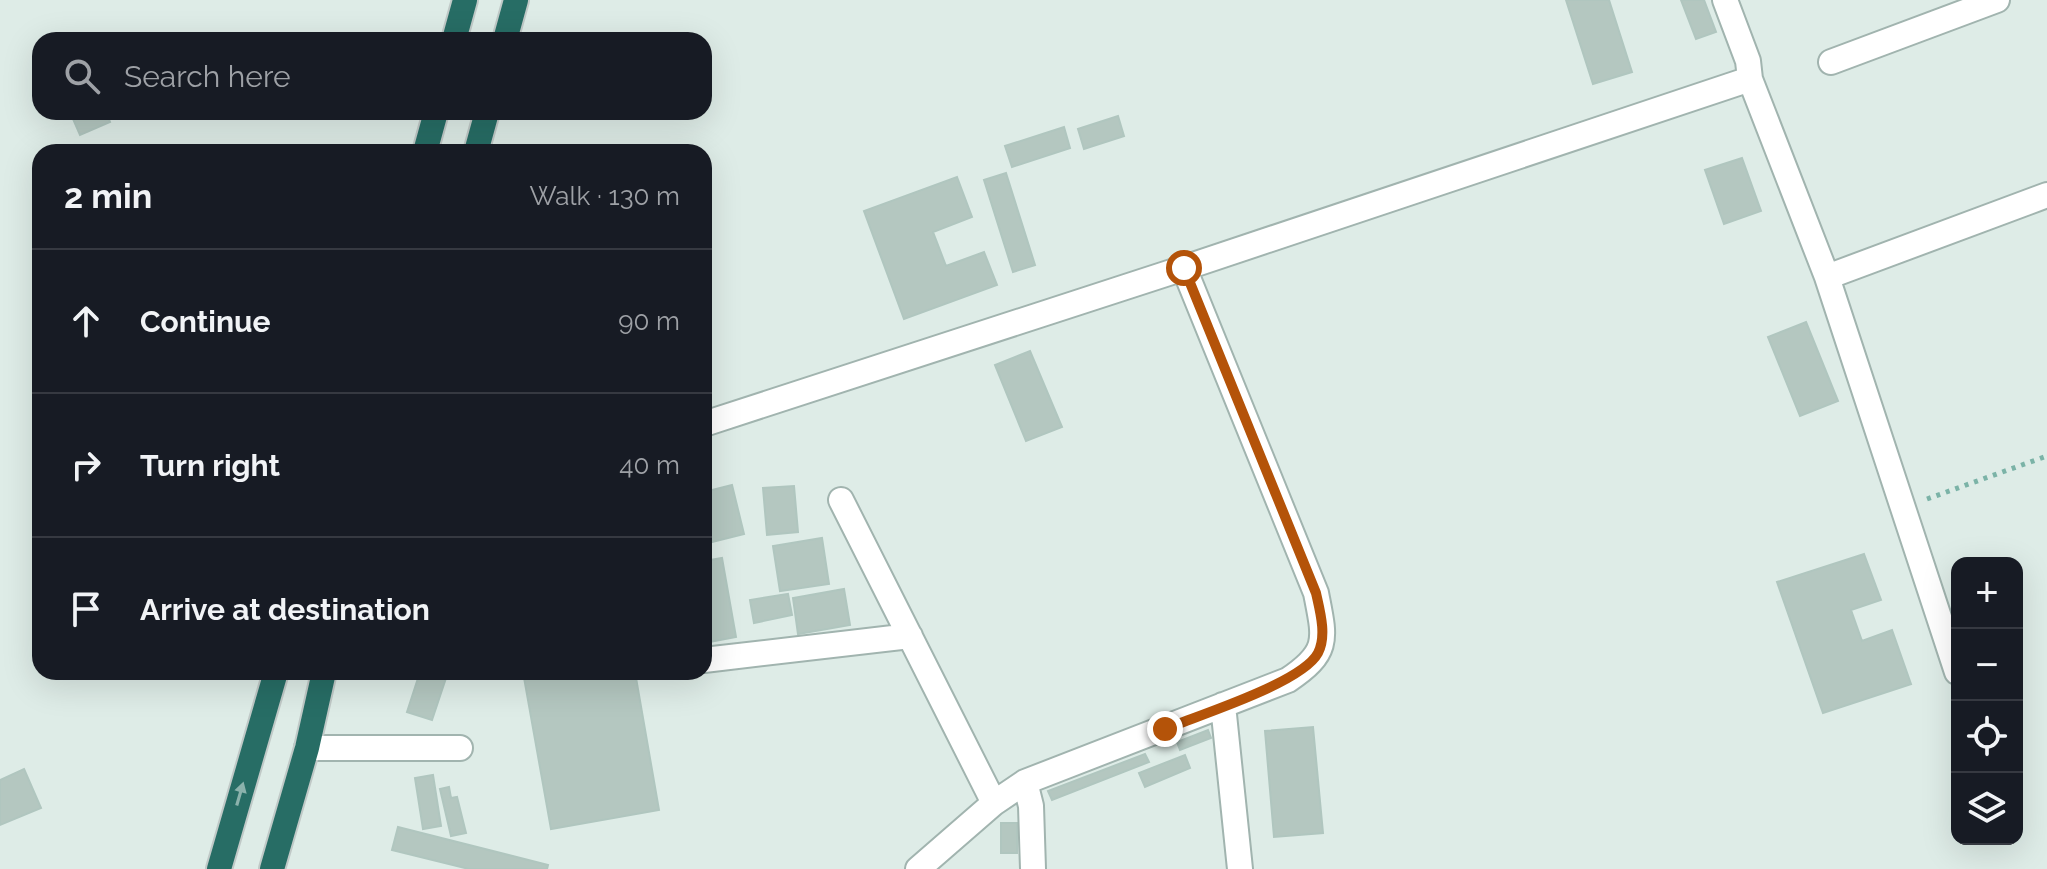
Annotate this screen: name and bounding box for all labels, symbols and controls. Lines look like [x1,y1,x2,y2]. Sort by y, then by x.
search box [32,32,712,120]
icon: search [60,54,104,98]
text: Search here [124,59,291,94]
text: 2 min [64,176,152,216]
text: Walk · 130 m [530,181,680,211]
route start [1166,250,1202,286]
icon: ahead [64,299,108,343]
text: Continue [140,304,271,339]
text: 90 m [618,306,680,336]
icon: right [64,443,108,487]
text: Turn right [140,448,280,483]
text: 40 m [619,450,680,480]
map controls [1951,557,2023,845]
button: + [1951,557,2023,629]
icon: arrive [64,587,108,631]
text: Arrive at destination [140,592,430,627]
button: − [1951,629,2023,701]
button: locate [1951,701,2023,773]
route end [1147,711,1183,747]
button: layers [1951,773,2023,845]
one-way arrow [235,782,247,807]

